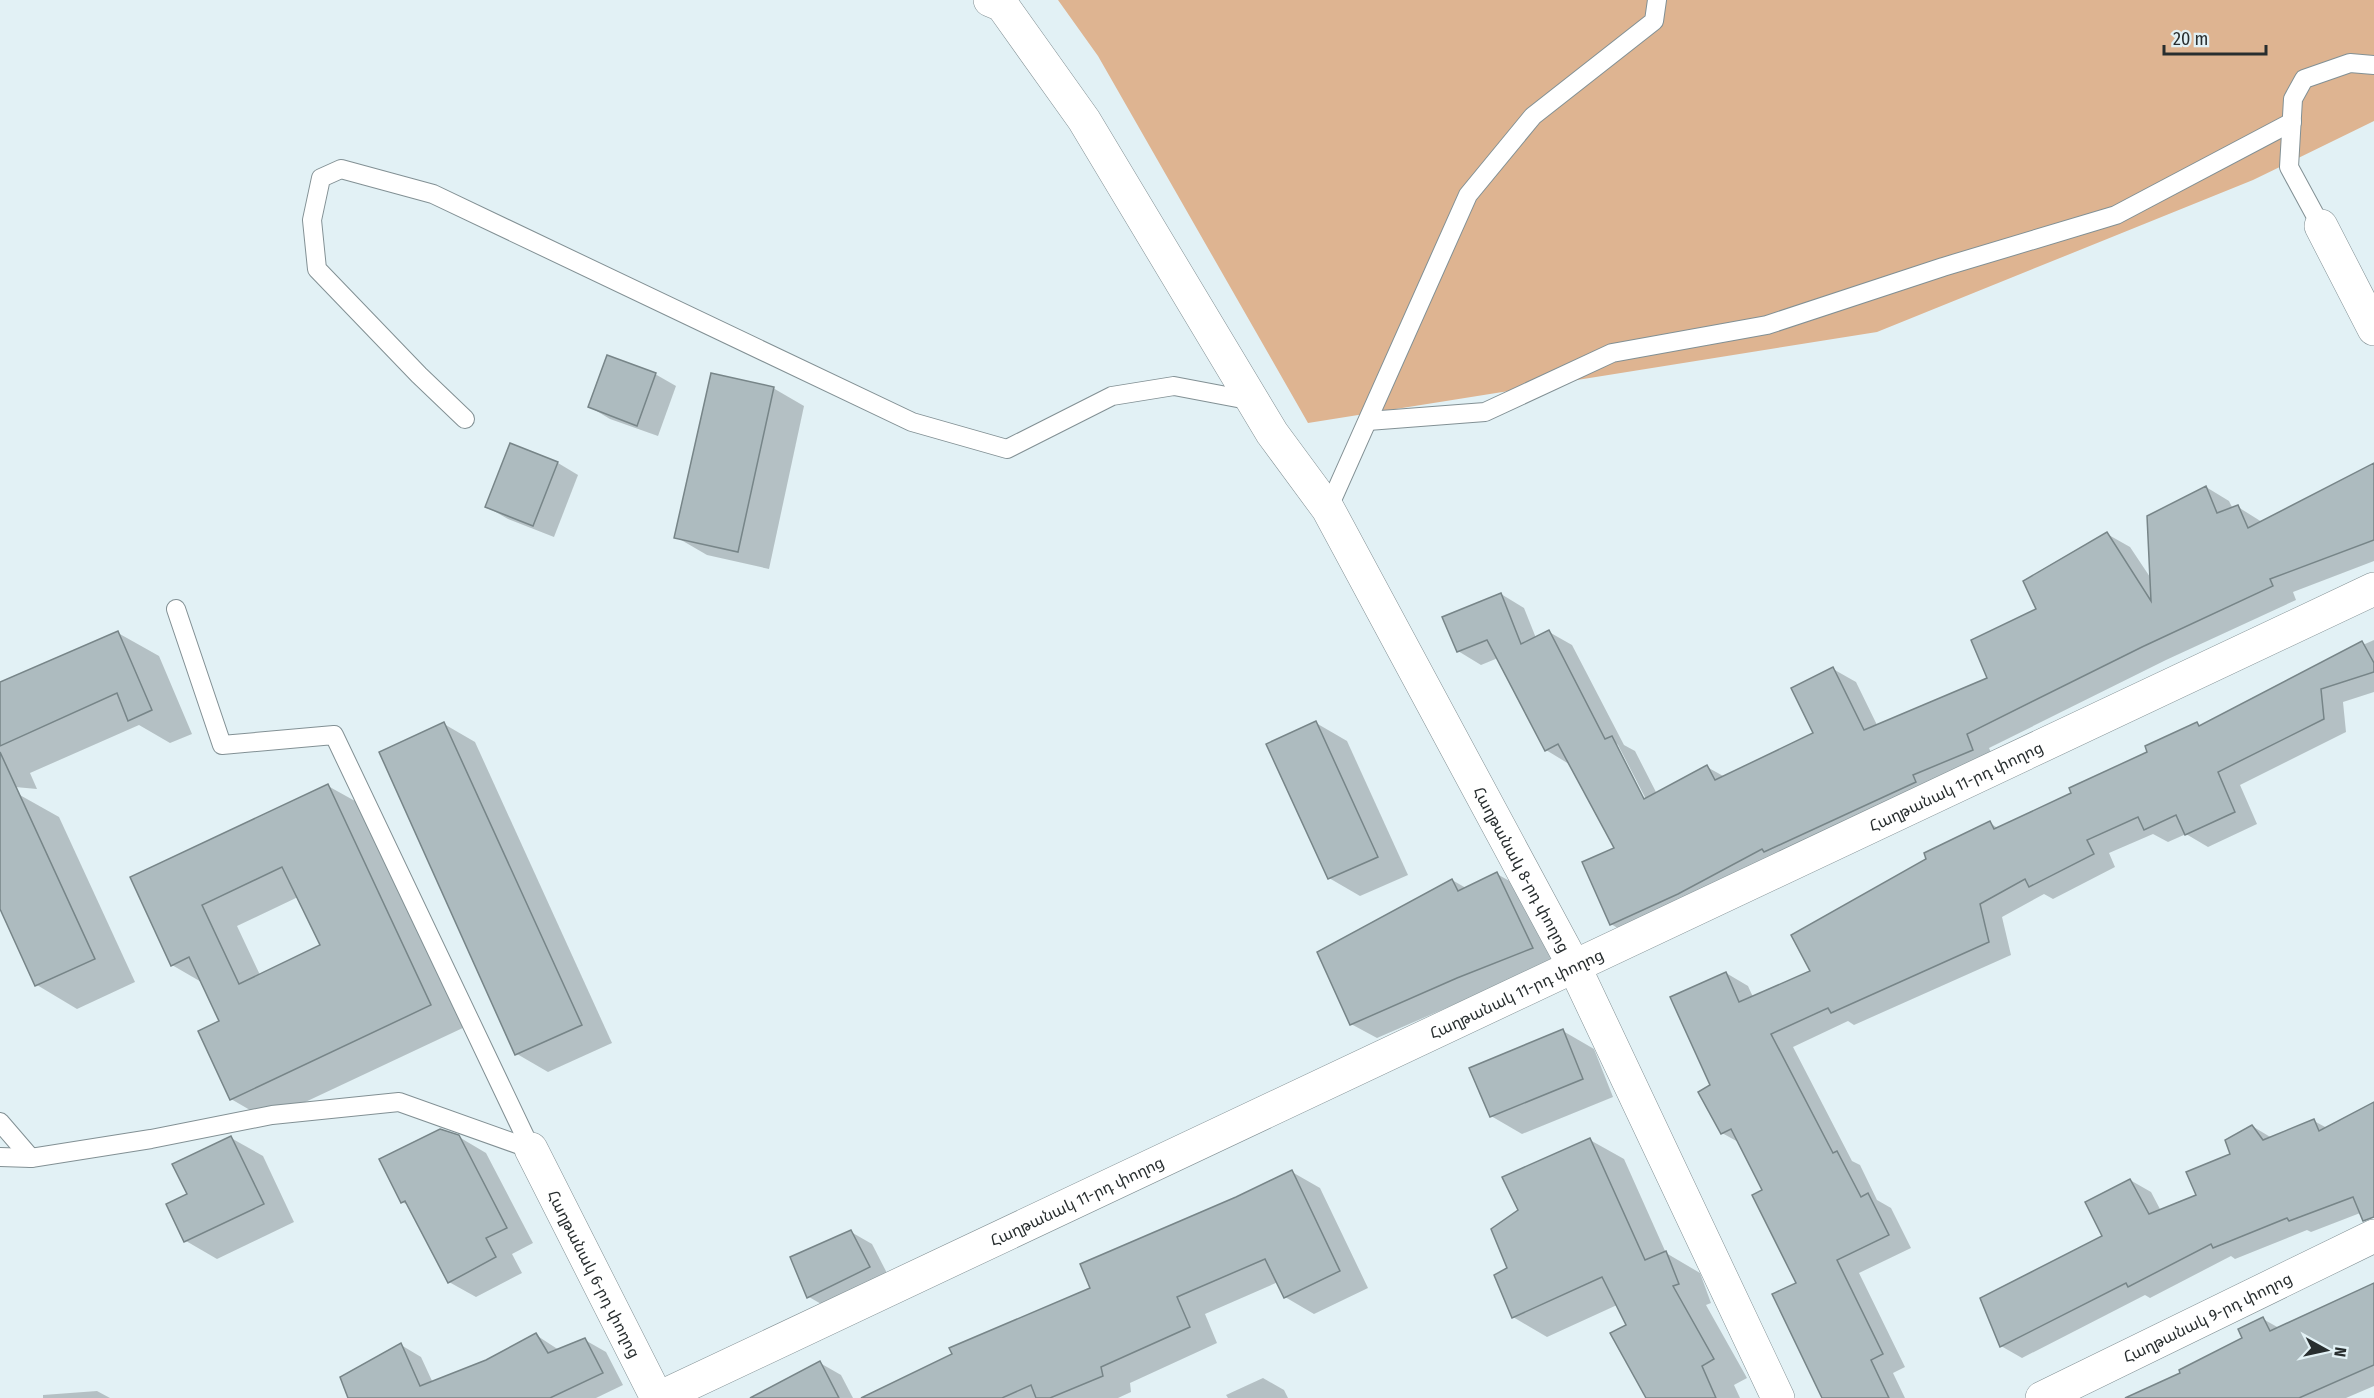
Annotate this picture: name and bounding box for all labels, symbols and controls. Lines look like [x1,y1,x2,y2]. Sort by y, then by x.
scale bar [2164,18,2266,56]
text: 20 m [2173,28,2208,50]
street label: Հաղթանակ 11-րդ փողոց [1866,737,2046,835]
street label: Հաղթանակ 8-րդ փողոց [1470,783,1574,956]
street label: Հաղթանակ 11-րդ փողոց [1426,944,1606,1043]
street label: Հաղթանակ 11-րդ փողոց [987,1152,1167,1250]
street label: Հաղթանակ 6-րդ փողոց [544,1187,645,1361]
street label: Հաղթանակ 9-րդ փողոց [2120,1268,2295,1367]
north arrow [2296,1320,2356,1380]
text: N [2330,1346,2350,1358]

